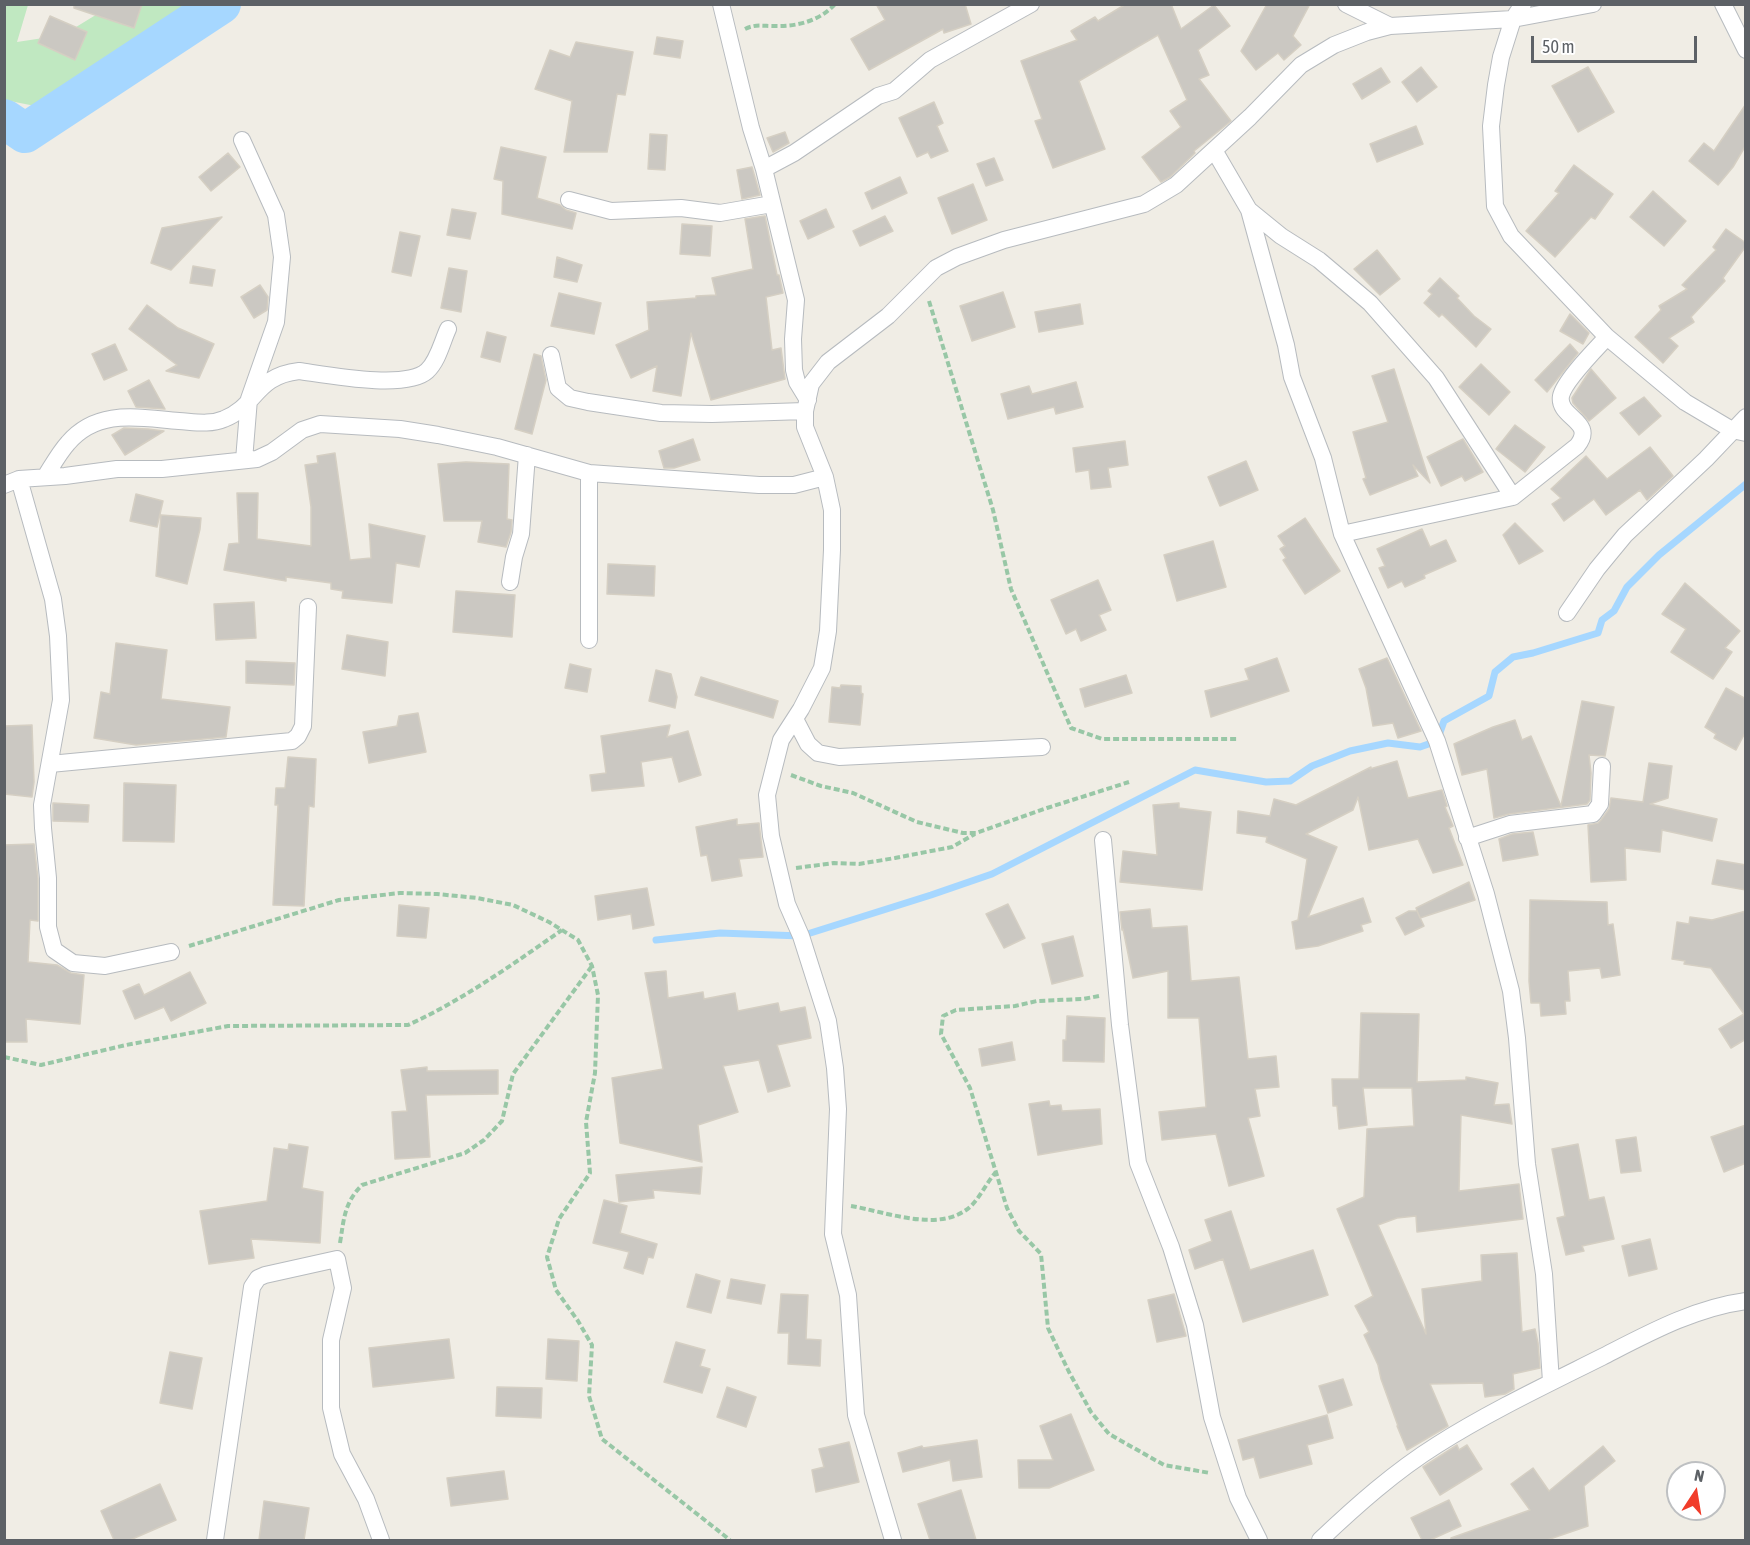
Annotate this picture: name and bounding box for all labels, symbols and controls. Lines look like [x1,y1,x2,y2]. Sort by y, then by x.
scale bar [1534,24,1700,62]
text: 50 m [1542,36,1574,57]
north arrow [1666,1461,1726,1521]
text: N [1693,1466,1706,1485]

